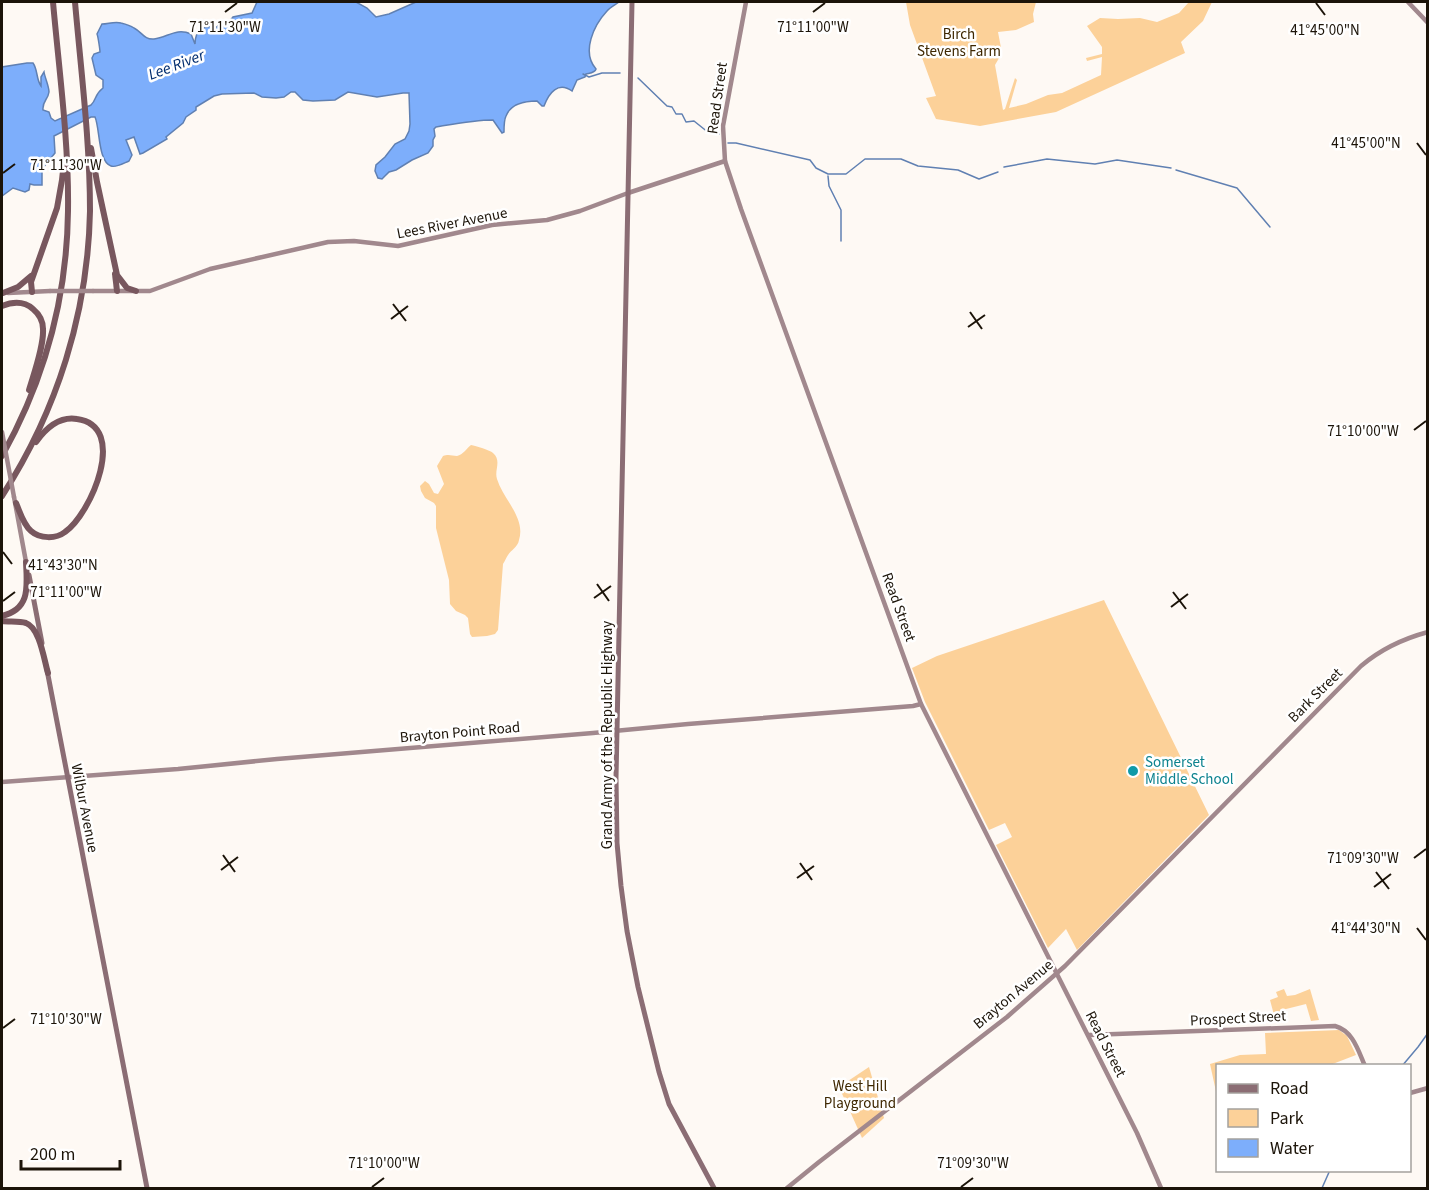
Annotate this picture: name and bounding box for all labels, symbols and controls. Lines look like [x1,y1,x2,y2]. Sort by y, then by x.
text: 71°11'30"W [189,17,261,38]
text: 71°11'00"W [777,17,849,38]
text: 41°45'00"N [1290,20,1360,41]
park label: Birch Stevens Farm [917,24,1001,62]
water label: Lee River [145,44,209,86]
street label: Read Street [702,61,733,135]
text: 41°45'00"N [1331,133,1401,154]
text: 71°11'30"W [30,155,102,176]
street label: Lees River Avenue [395,202,509,245]
text: 71°10'00"W [1327,421,1399,442]
text: 41°43'30"N [28,555,98,576]
street label: Read Street [876,570,921,645]
text: 71°11'00"W [30,582,102,603]
street label: Grand Army of the Republic Highway [597,621,618,849]
street label: Bark Street [1283,663,1347,727]
street label: Brayton Point Road [399,717,521,748]
place label: Somerset Middle School [1145,752,1234,790]
street label: Wilbur Avenue [66,762,103,854]
marker: Somerset Middle School [1126,764,1140,778]
text: 71°09'30"W [1327,848,1399,869]
text: 41°44'30"N [1331,918,1401,939]
street label: Brayton Avenue [969,955,1058,1034]
street label: Prospect Street [1190,1006,1287,1031]
street label: Read Street [1080,1007,1131,1081]
text: 71°10'30"W [30,1009,102,1030]
legend [1216,1064,1411,1172]
park label: West Hill Playground [824,1076,896,1114]
text: Road [1270,1076,1309,1101]
text: Park [1270,1106,1304,1131]
scale bar [21,1133,120,1171]
text: Water [1270,1136,1314,1161]
text: 200 m [30,1142,75,1167]
text: 71°10'00"W [348,1153,420,1174]
text: 71°09'30"W [937,1153,1009,1174]

